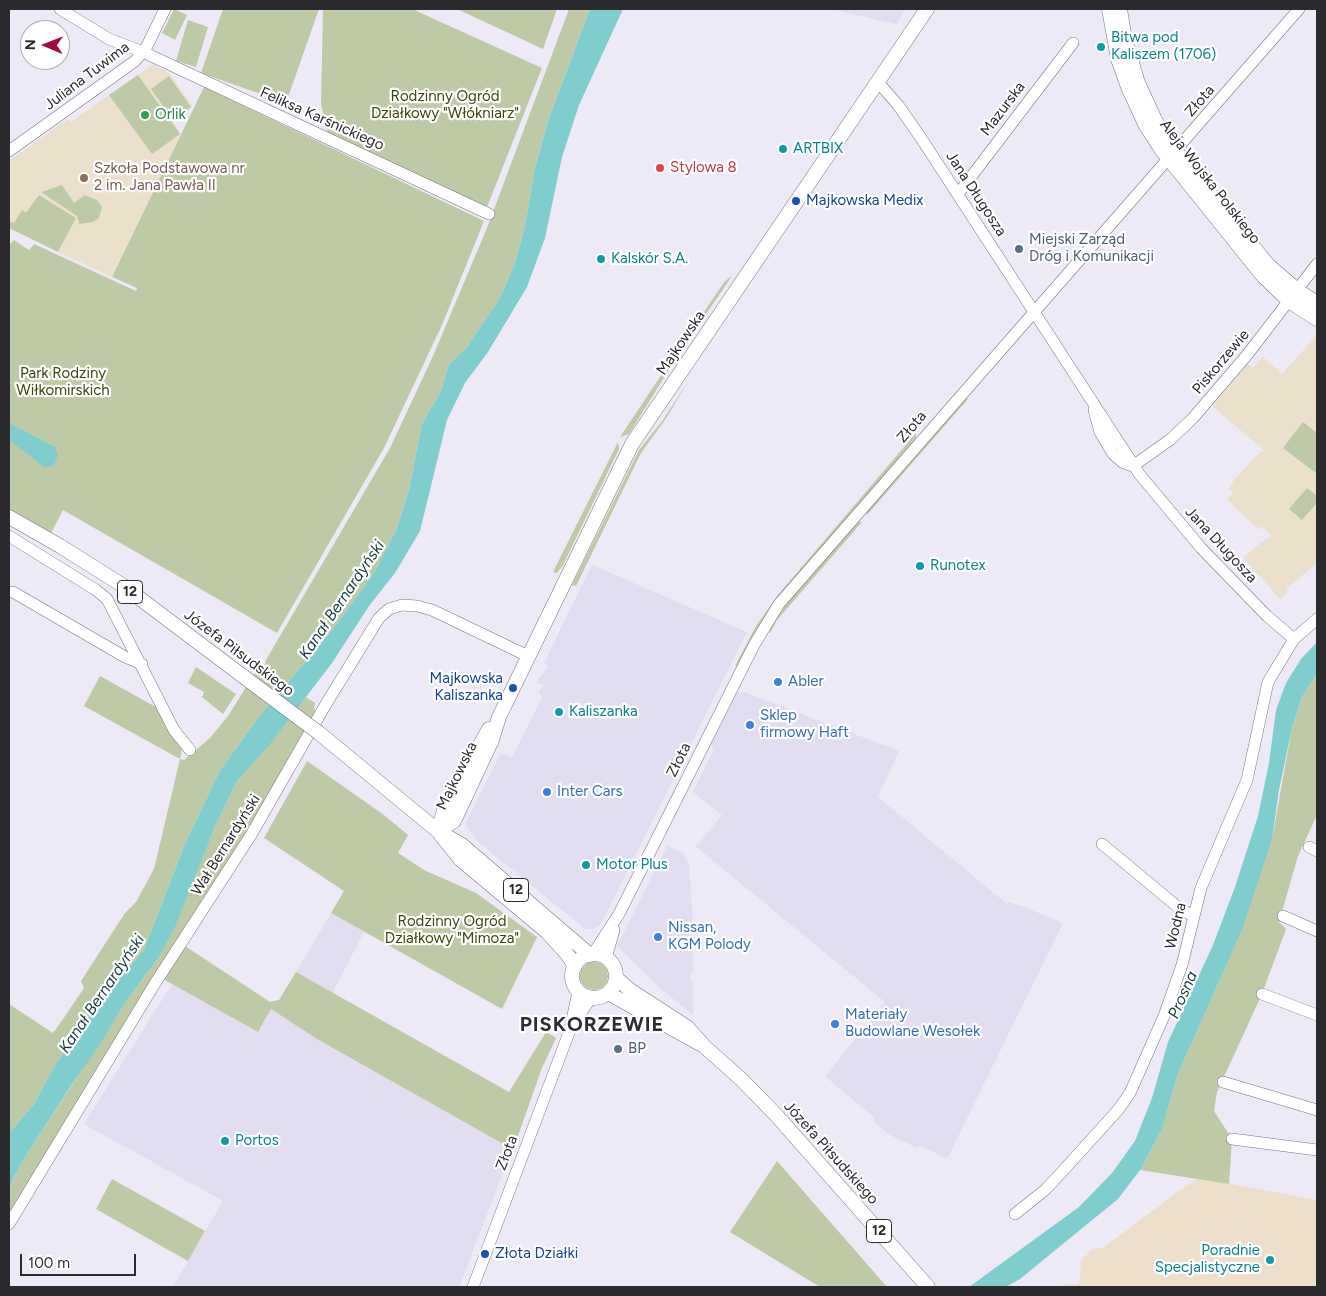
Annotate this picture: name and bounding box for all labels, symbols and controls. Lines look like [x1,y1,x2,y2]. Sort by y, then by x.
north arrow [20,20,70,70]
place label: Bitwa pod Kaliszem (1706) [1111,29,1216,64]
street label: Juliana Tuwima [41,38,133,114]
text: N [22,39,39,50]
marker: Bitwa pod Kaliszem (1706) [1095,41,1107,53]
street label: Mazurska [977,78,1029,140]
street label: Złota [1181,82,1219,120]
street label: Feliksa Karśnickiego [257,84,387,154]
park label: Rodzinny Ogród Działkowy "Włókniarz" [371,88,519,123]
place label: Orlik [155,106,186,124]
marker: Orlik [139,109,151,121]
street label: Aleja Wojska Polskiego [1156,116,1264,248]
place label: ARTBIX [793,140,843,158]
marker: ARTBIX [777,143,789,155]
street label: Jana Długosza [942,148,1010,240]
place label: Stylowa 8 [670,159,737,177]
place label: Szkoła Podstawowa nr 2 im. Jana Pawła II [94,160,245,195]
marker: Stylowa 8 [654,162,666,174]
marker: Szkoła Podstawowa nr 2 im. Jana Pawła II [78,172,90,184]
place label: Majkowska Medix [806,192,923,210]
marker: Majkowska Medix [790,195,802,207]
place label: Miejski Zarząd Dróg i Komunikacji [1029,231,1154,266]
marker: Miejski Zarząd Dróg i Komunikacji [1013,243,1025,255]
place label: Kalskór S.A. [611,250,688,268]
marker: Kalskór S.A. [595,253,607,265]
street label: Majkowska [653,308,709,378]
street label: Piskorzewie [1189,326,1253,398]
park label: Park Rodziny Wiłkomirskich [16,365,110,400]
street label: Złota [893,408,931,446]
street label: Jana Długosza [1181,503,1261,587]
water label: Kanał Bernardyński [295,537,389,663]
place label: Runotex [930,557,986,575]
marker: Runotex [914,560,926,572]
road number: 12 [118,580,142,604]
street label: Józefa Piłsudskiego [181,606,297,700]
place label: Majkowska Kaliszanka [430,670,503,705]
place label: Abler [788,673,824,691]
marker: Abler [772,676,784,688]
marker: Majkowska Kaliszanka [507,682,519,694]
place label: Kaliszanka [569,703,638,721]
marker: Kaliszanka [553,706,565,718]
place label: Sklep firmowy Haft [760,707,849,742]
marker: Sklep firmowy Haft [744,719,756,731]
street label: Majkowska [433,739,481,813]
street label: Złota [663,740,695,780]
place label: Inter Cars [557,783,623,801]
marker: Inter Cars [541,786,553,798]
street label: Wał Bernardyński [188,791,264,899]
place label: Motor Plus [596,856,668,874]
marker: Motor Plus [580,859,592,871]
road number: 12 [504,878,528,902]
street label: Wodna [1162,901,1190,951]
park label: Rodzinny Ogród Działkowy "Mimoza" [385,913,519,948]
place label: Nissan, KGM Polody [668,919,751,954]
water label: Kanał Bernardyński [55,931,149,1057]
marker: Nissan, KGM Polody [652,931,664,943]
water label: Prosna [1164,968,1202,1022]
place label: Materiały Budowlane Wesołek [845,1006,980,1041]
district label: PISKORZEWIE [518,1013,666,1037]
marker: Materiały Budowlane Wesołek [829,1018,841,1030]
place label: BP [628,1040,646,1058]
marker: BP [612,1043,624,1055]
street label: Józefa Piłsudskiego [780,1098,882,1208]
place label: Portos [235,1132,279,1150]
street label: Złota [492,1133,522,1173]
marker: Portos [219,1135,231,1147]
road number: 12 [866,1220,892,1242]
place label: Poradnie Specjalistyczne [1155,1242,1260,1277]
scale bar [22,1244,139,1276]
place label: Złota Działki [495,1245,578,1263]
marker: Złota Działki [479,1248,491,1260]
text: 100 m [28,1254,70,1272]
marker: Poradnie Specjalistyczne [1264,1254,1276,1266]

